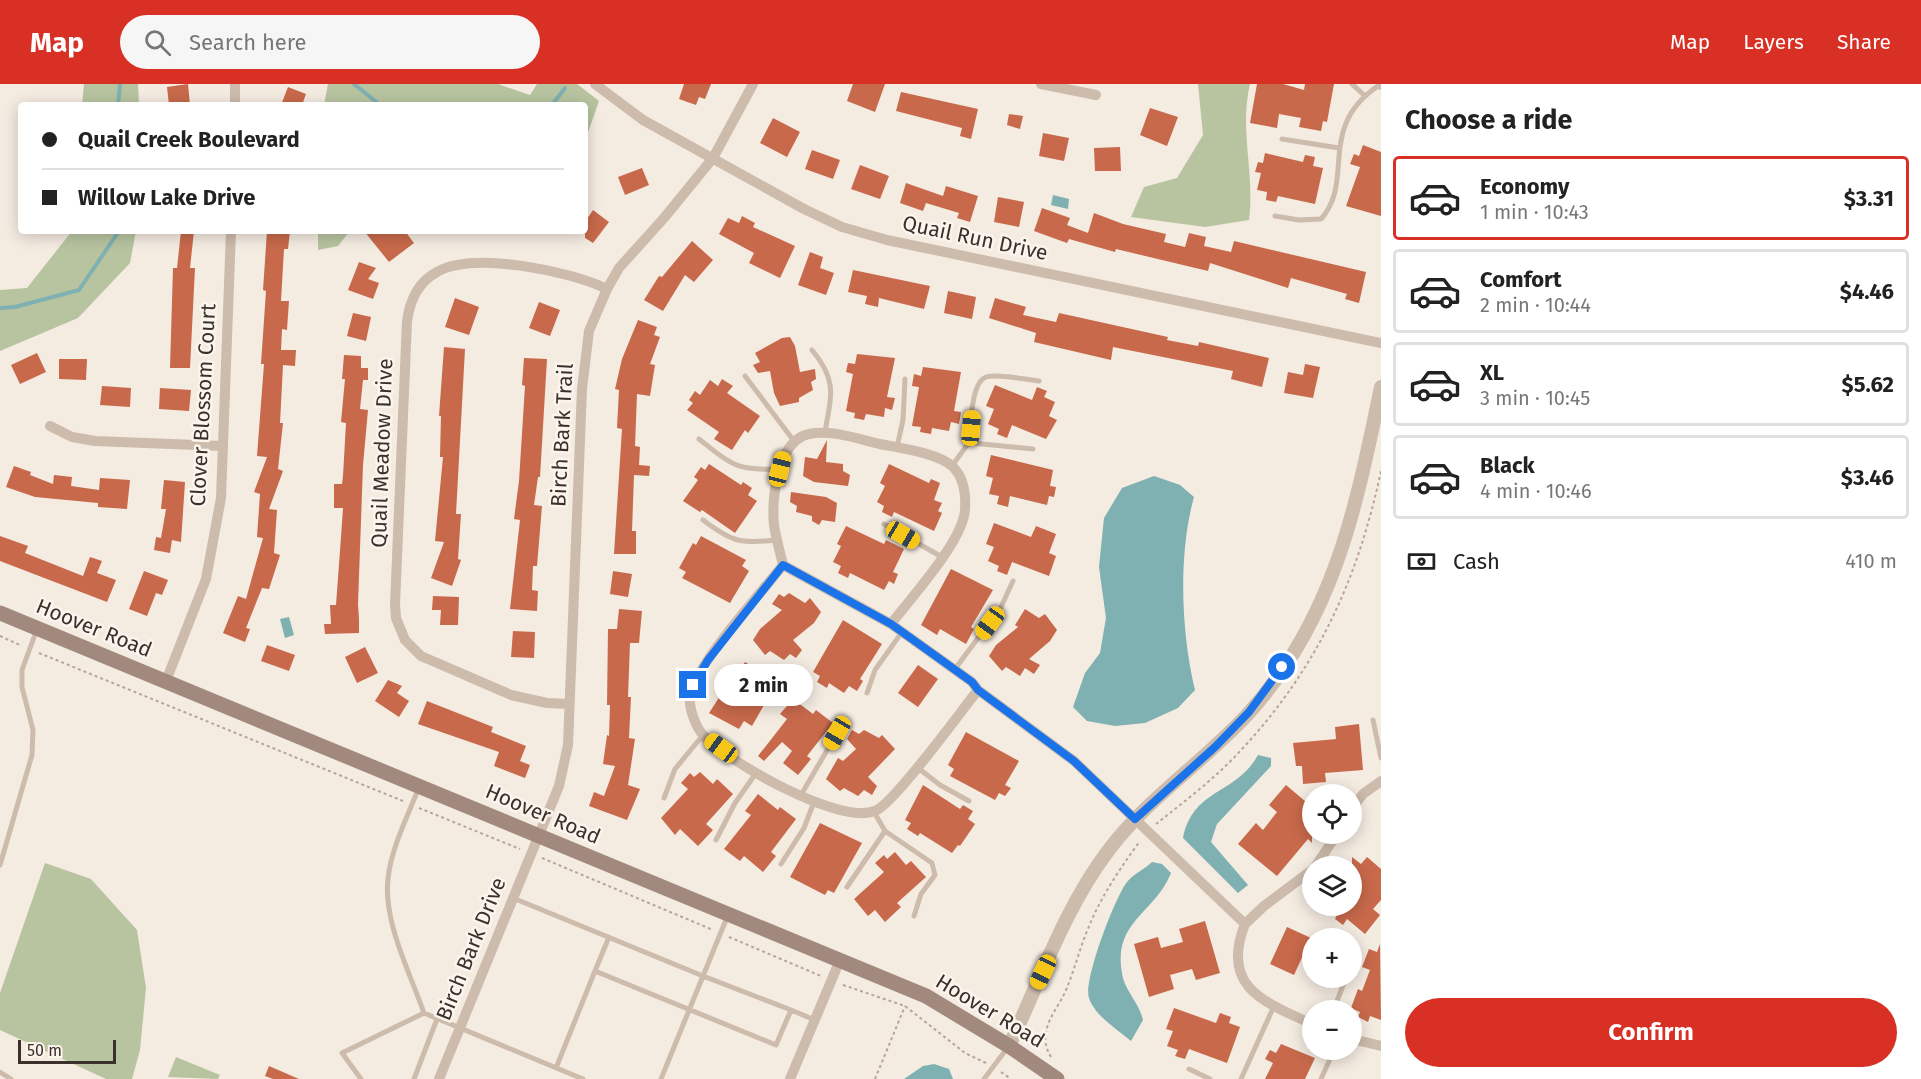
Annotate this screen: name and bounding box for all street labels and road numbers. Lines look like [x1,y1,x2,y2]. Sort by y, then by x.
street label: Quail Run Drive [900,210,1050,266]
street label: Clover Blossom Court [185,303,221,507]
street label: Quail Meadow Drive [366,358,398,548]
street label: Birch Bark Trail [545,363,579,507]
street label: Hoover Road [32,593,156,663]
street label: Hoover Road [482,778,604,850]
street label: Birch Bark Drive [430,874,512,1024]
street label: Hoover Road [931,968,1049,1054]

